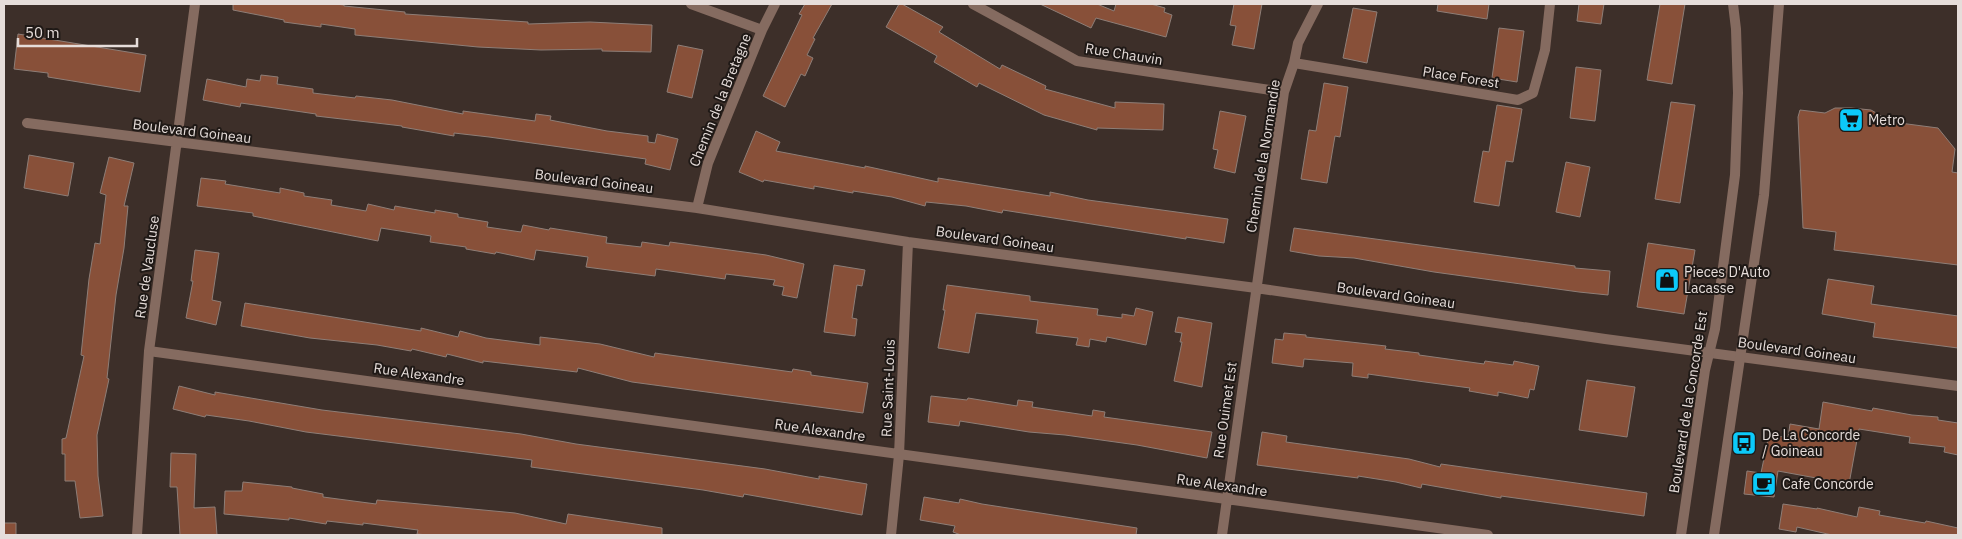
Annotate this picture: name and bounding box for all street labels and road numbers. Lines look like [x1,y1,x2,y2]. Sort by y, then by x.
street label: Chemin de la Bretagne [685,30,755,169]
street label: Rue Chauvin [1084,39,1164,69]
street label: Place Forest [1421,62,1501,92]
street label: Chemin de la Normandie [1242,78,1284,234]
street label: Boulevard Goineau [132,115,252,147]
street label: Boulevard Goineau [534,165,654,197]
street label: Rue de Vaucluse [131,214,163,320]
street label: Boulevard Goineau [935,222,1055,256]
street label: Boulevard Goineau [1336,278,1456,312]
street label: Boulevard de la Concorde Est [1665,310,1711,494]
street label: Boulevard Goineau [1737,333,1857,367]
street label: Rue Saint-Louis [877,338,899,437]
street label: Rue Alexandre [372,359,466,389]
street label: Rue Ouimet Est [1209,361,1241,459]
street label: Rue Alexandre [773,415,867,445]
street label: Rue Alexandre [1175,470,1269,500]

